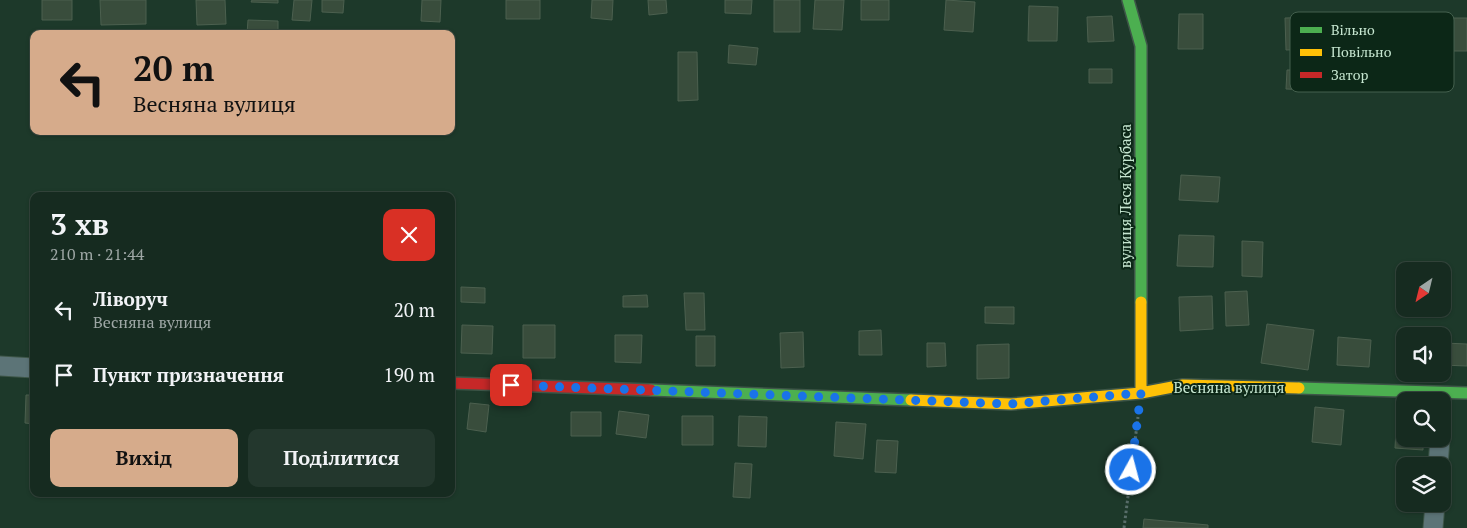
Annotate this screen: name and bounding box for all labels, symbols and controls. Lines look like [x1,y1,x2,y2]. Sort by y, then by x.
legend [1290,12,1454,92]
text: Вільно [1331,20,1375,39]
text: Повільно [1331,42,1392,61]
text: 20 m [133,45,214,91]
icon: left [50,50,115,115]
text: Затор [1331,65,1368,84]
text: Весняна вулиця [133,89,296,118]
street label: вулиця Леся Курбаса [1115,123,1135,268]
text: 3 хв [50,204,109,244]
button: close [383,209,435,261]
text: 210 m · 21:44 [50,243,144,265]
north arrow [1396,262,1451,318]
map controls [1396,262,1451,512]
text: Ліворуч [93,286,168,311]
icon: left [50,296,78,324]
text: 20 m [394,297,435,322]
text: Весняна вулиця [93,311,211,333]
button: sound [1396,327,1451,382]
icon: arrive [50,361,78,389]
text: Пункт призначення [93,362,284,387]
text: 190 m [384,362,435,387]
pin [490,364,532,406]
icon: arrive [497,371,525,399]
street label: Весняна вулиця [1174,377,1285,397]
button: search [1396,392,1451,447]
button: Вихід [50,429,238,487]
button: Поділитися [248,429,435,487]
position arrow [1104,443,1156,495]
button: layers [1396,457,1451,512]

